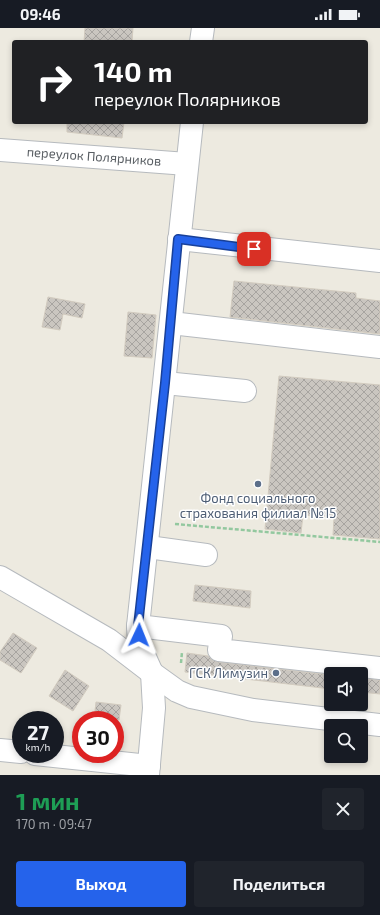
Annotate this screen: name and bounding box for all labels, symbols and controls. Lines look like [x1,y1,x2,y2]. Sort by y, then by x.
text: 09:46 [20,5,61,23]
text: 140 m [94,54,172,88]
icon: right [28,56,80,108]
text: переулок Полярников [94,88,281,110]
street label: переулок Полярников [26,143,162,169]
pin [237,232,271,266]
icon: arrive [243,238,265,260]
marker: Фонд социального страхования филиал №15 [253,479,263,489]
place label: Фонд социального страхования филиал №15 [180,490,336,521]
position arrow [118,614,160,656]
place label: ГСК Лимузин [189,665,268,681]
map controls [324,667,368,763]
button: sound [324,667,368,711]
marker: ГСК Лимузин [271,668,281,678]
speed limit sign: 30 [72,711,124,763]
button: search [324,719,368,763]
text: 27 [27,720,49,744]
text: km/h [26,741,50,753]
text: 1 мин [16,786,80,815]
button: close [322,788,364,830]
text: 170 m · 09:47 [16,816,92,832]
button: Выход [16,861,186,907]
button: Поделиться [194,861,364,907]

